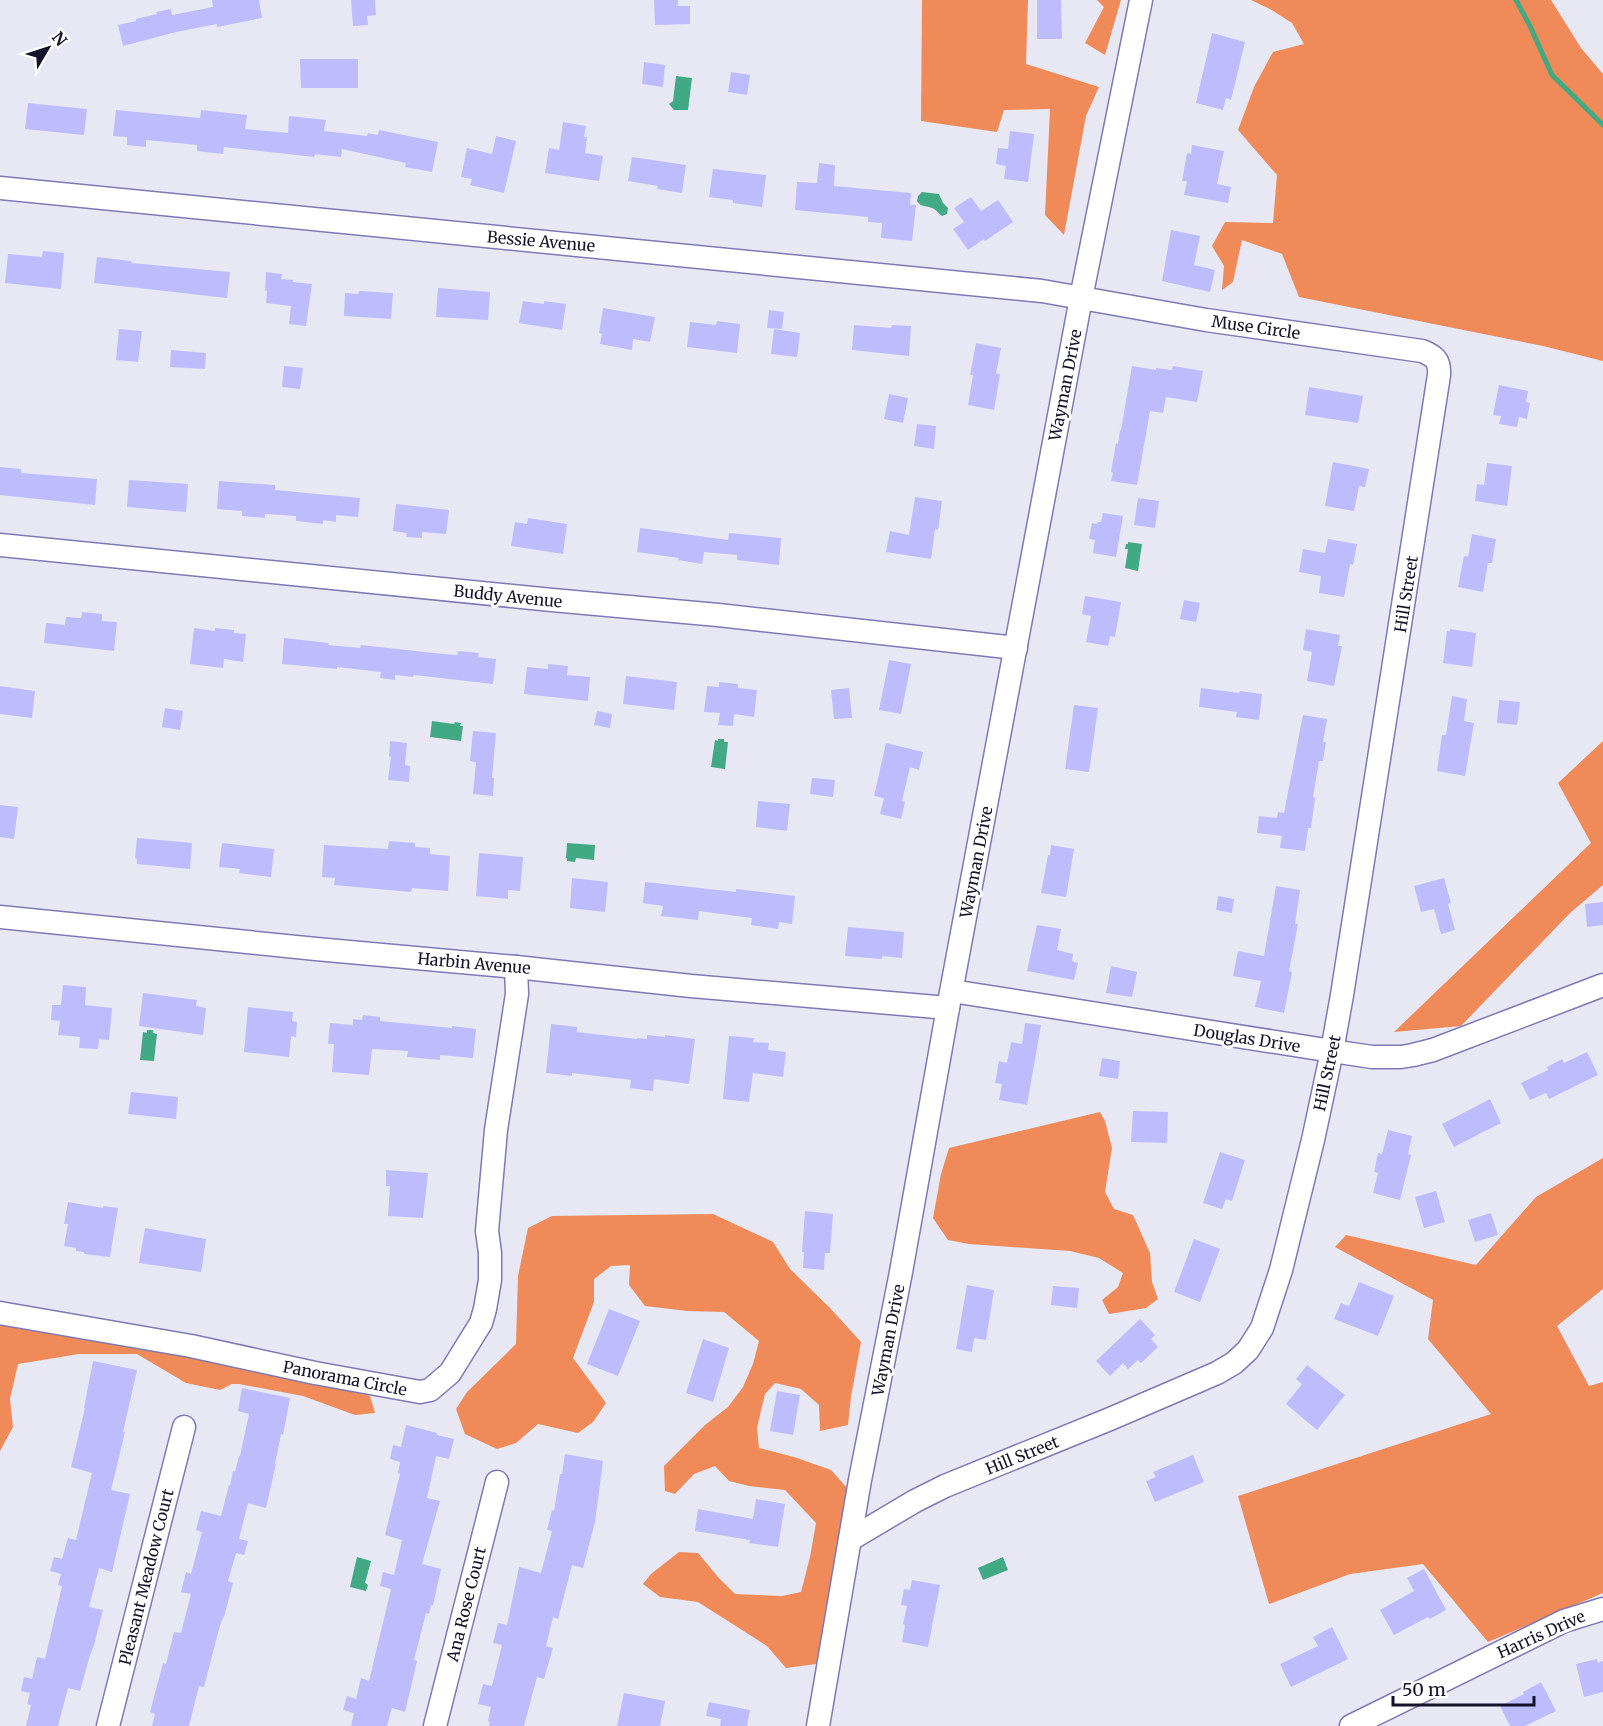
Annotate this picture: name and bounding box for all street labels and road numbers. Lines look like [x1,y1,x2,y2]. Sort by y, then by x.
street label: Bessie Avenue [486,226,596,256]
street label: Muse Circle [1211,311,1301,343]
street label: Wayman Drive [1044,327,1086,444]
street label: Hill Street [1390,553,1422,634]
street label: Buddy Avenue [453,580,563,612]
street label: Wayman Drive [955,804,997,921]
street label: Harbin Avenue [417,948,531,978]
street label: Douglas Drive [1192,1020,1302,1056]
street label: Hill Street [1309,1032,1345,1113]
street label: Wayman Drive [867,1282,909,1399]
street label: Panorama Circle [281,1356,409,1400]
street label: Hill Street [982,1431,1062,1479]
street label: Pleasant Meadow Court [114,1486,178,1667]
street label: Ana Rose Court [442,1544,490,1664]
street label: Harris Drive [1494,1606,1588,1662]

